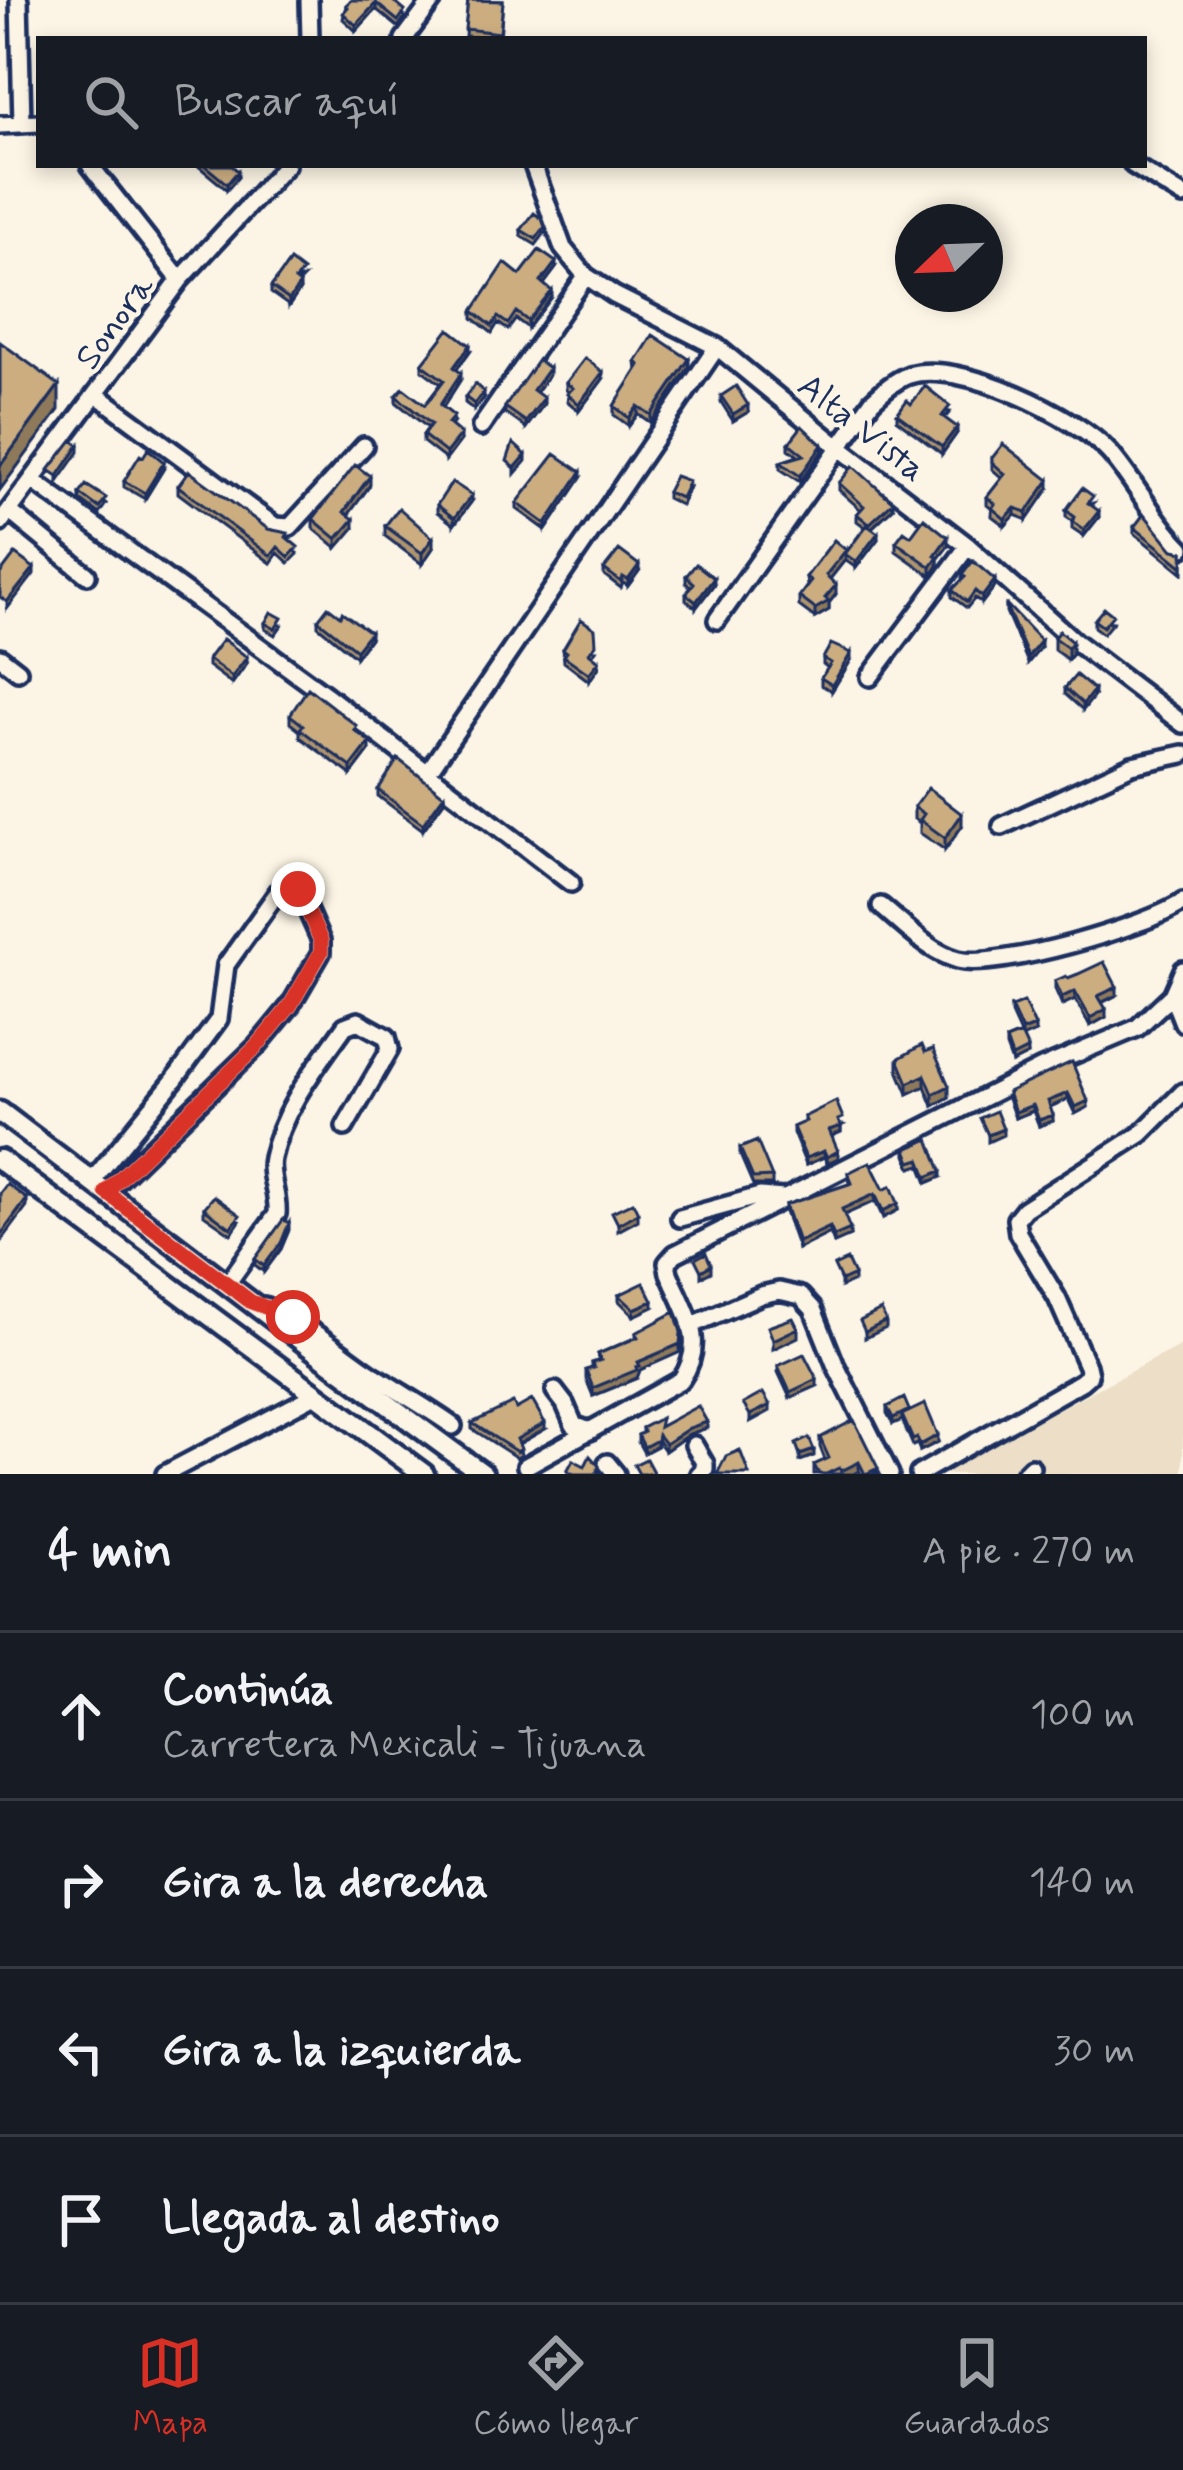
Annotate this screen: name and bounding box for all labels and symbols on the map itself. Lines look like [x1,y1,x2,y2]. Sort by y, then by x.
north arrow [895,204,1003,312]
street label: Sonora [66,266,166,380]
street label: Alta Vista [787,364,935,494]
route end [271,862,325,916]
route start [266,1290,320,1344]

